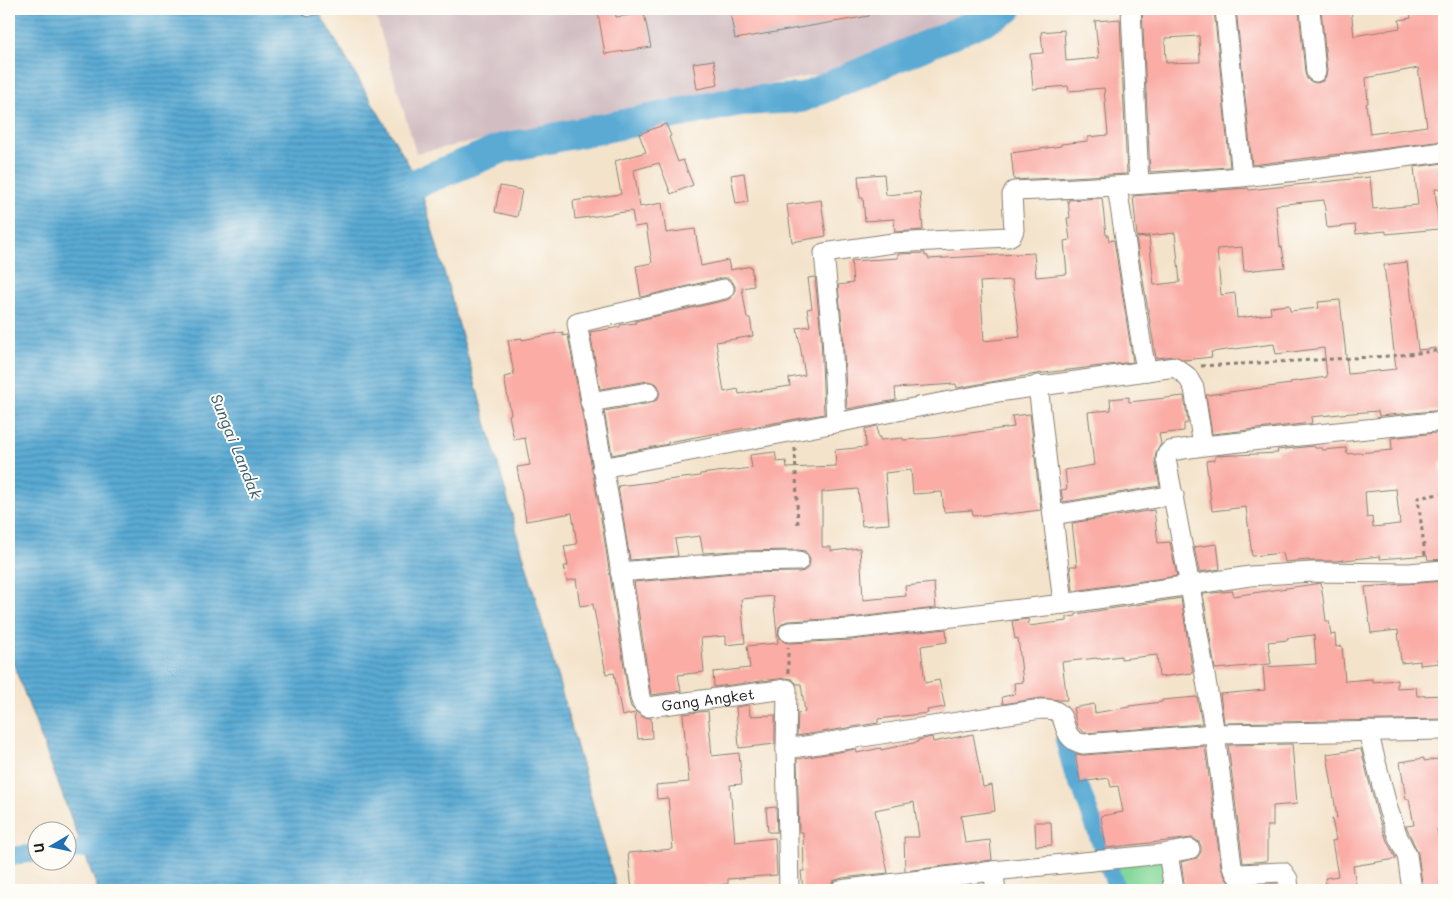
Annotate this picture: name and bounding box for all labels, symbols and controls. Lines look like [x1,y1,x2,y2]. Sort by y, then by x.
water label: Sungai Landak [206,390,268,502]
street label: Gang Angket [660,683,755,715]
north arrow [28,822,78,872]
text: U [29,842,49,854]

